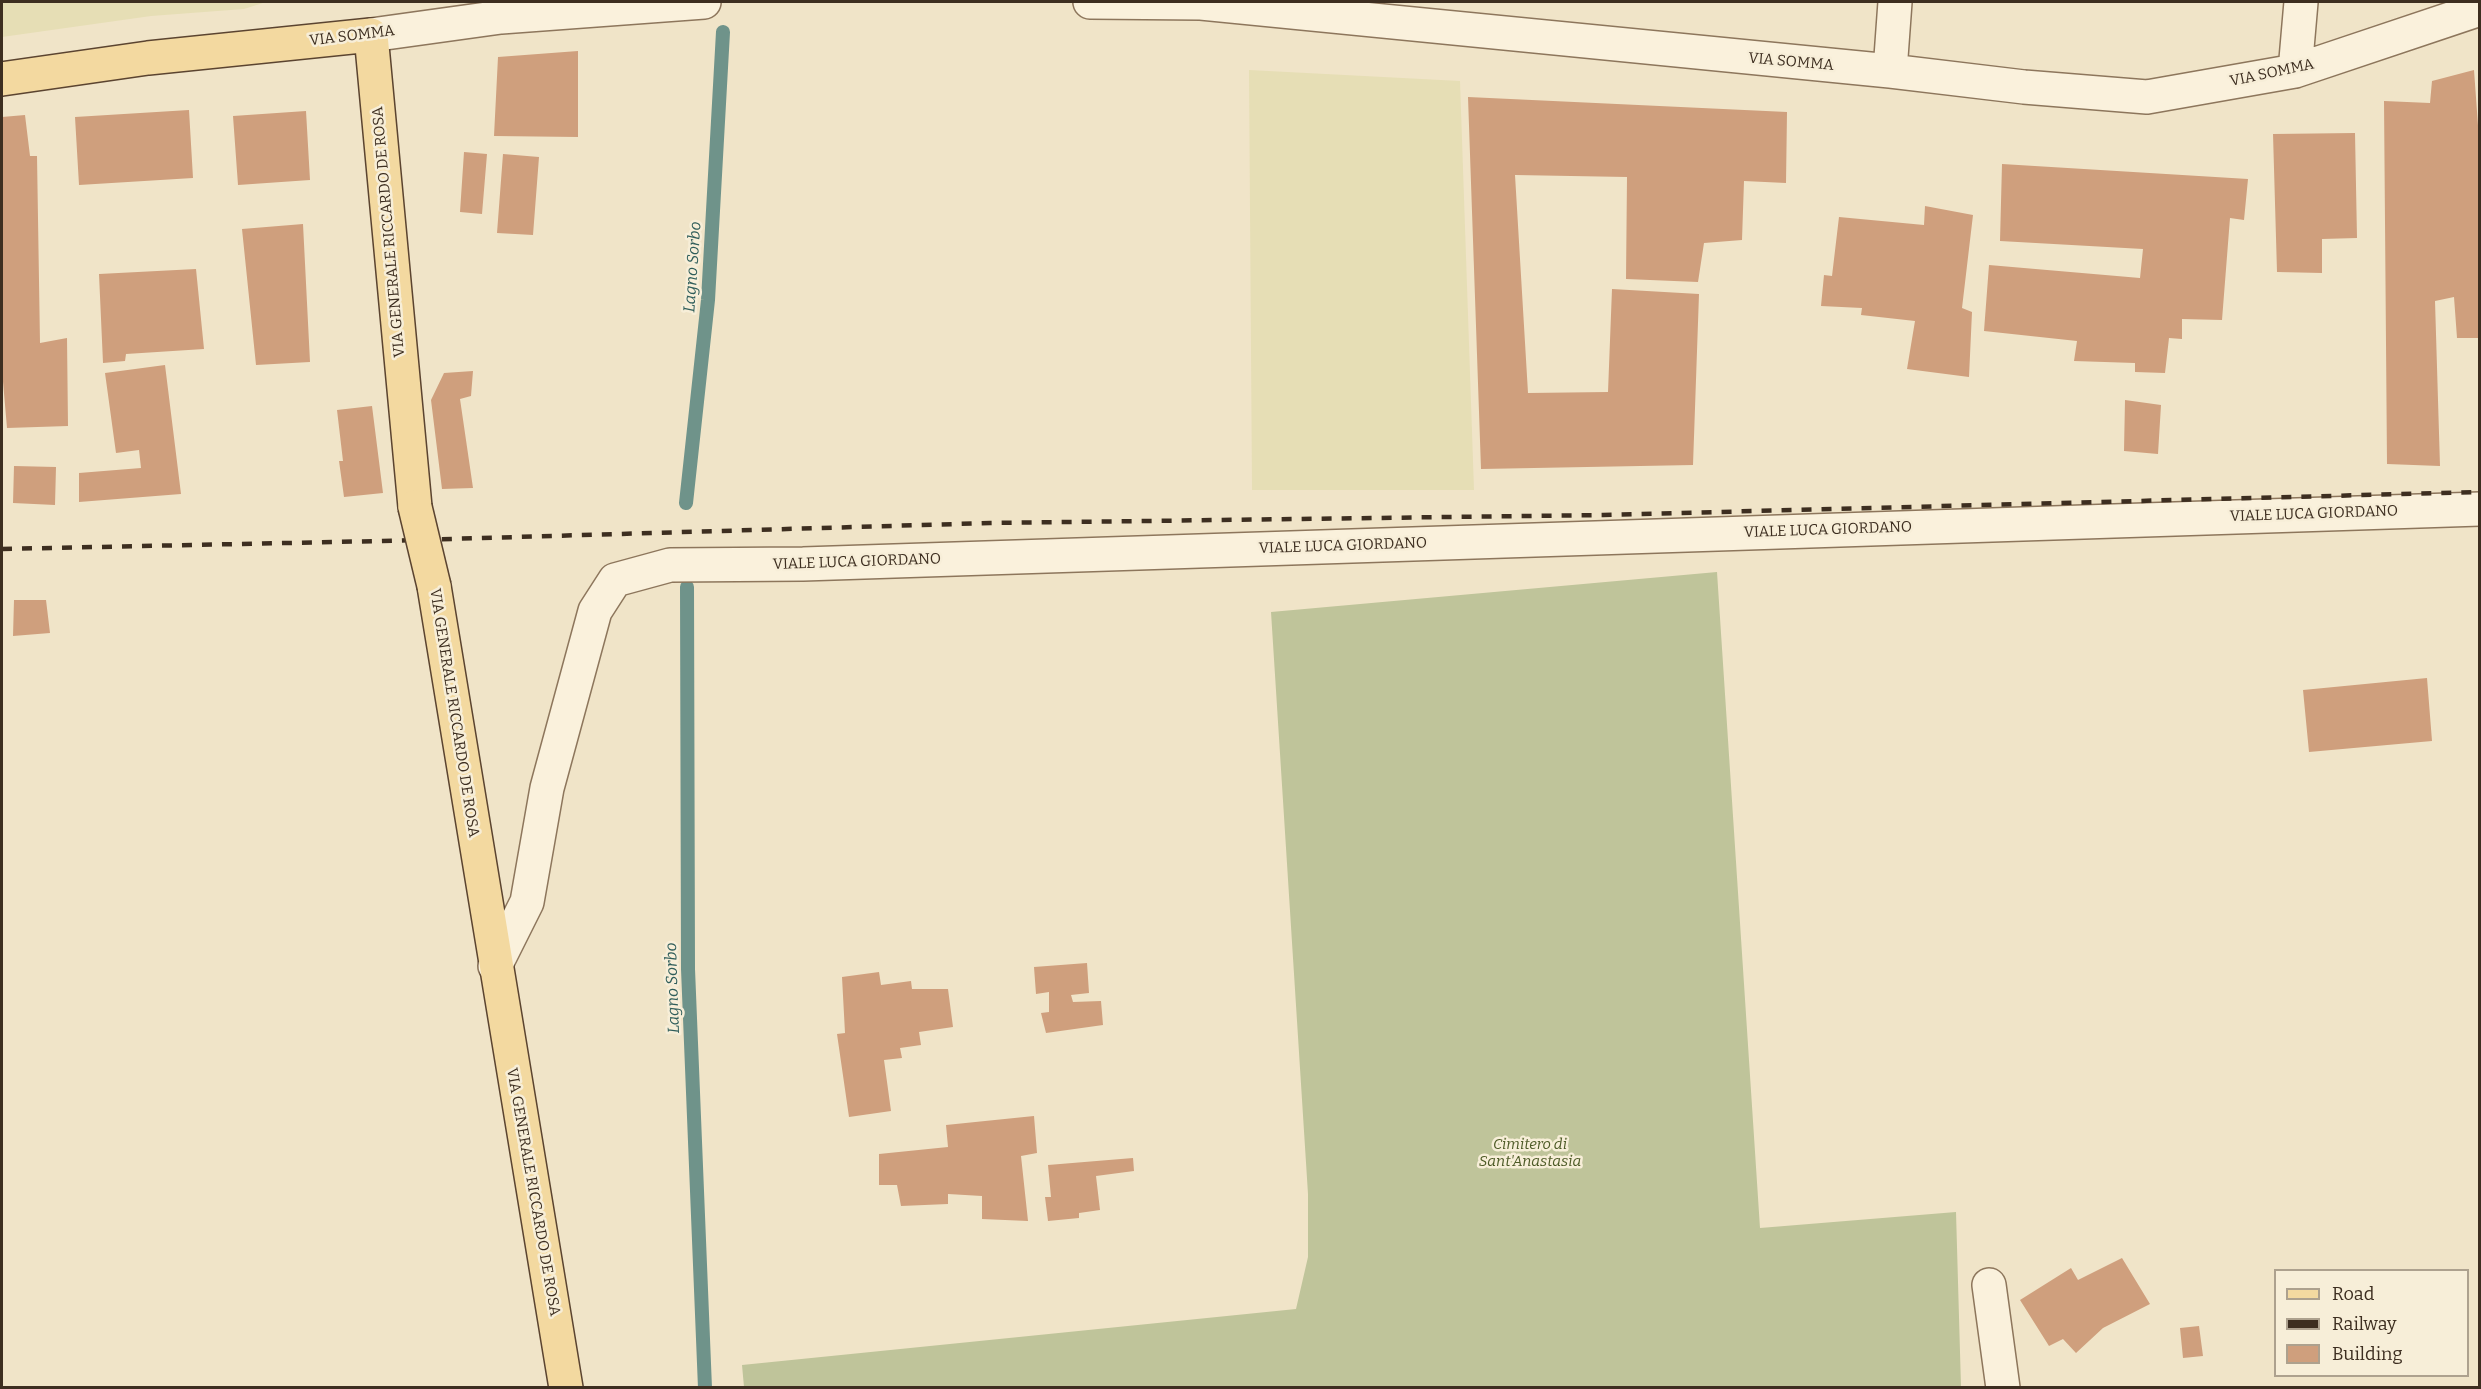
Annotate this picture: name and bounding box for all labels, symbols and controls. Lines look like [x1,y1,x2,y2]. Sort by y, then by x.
street label: VIA SOMMA [308,22,396,50]
street label: VIA SOMMA [1748,49,1834,75]
street label: VIA SOMMA [2228,55,2316,91]
street label: VIA GENERALE RICCARDO DE ROSA [369,106,409,358]
water label: Lagno Sorbo [680,221,706,313]
street label: VIALE LUCA GIORDANO [2230,502,2398,526]
street label: VIALE LUCA GIORDANO [1744,518,1912,542]
street label: VIALE LUCA GIORDANO [1259,534,1427,558]
street label: VIALE LUCA GIORDANO [773,550,941,574]
street label: VIA GENERALE RICCARDO DE ROSA [425,587,483,839]
water label: Lagno Sorbo [662,942,684,1034]
street label: VIA GENERALE RICCARDO DE ROSA [502,1066,564,1318]
park label: Cimitero di Sant'Anastasia [1479,1136,1581,1171]
legend [2274,1269,2469,1377]
text: Road [2332,1283,2374,1305]
text: Railway [2332,1313,2396,1335]
text: Building [2332,1343,2403,1365]

